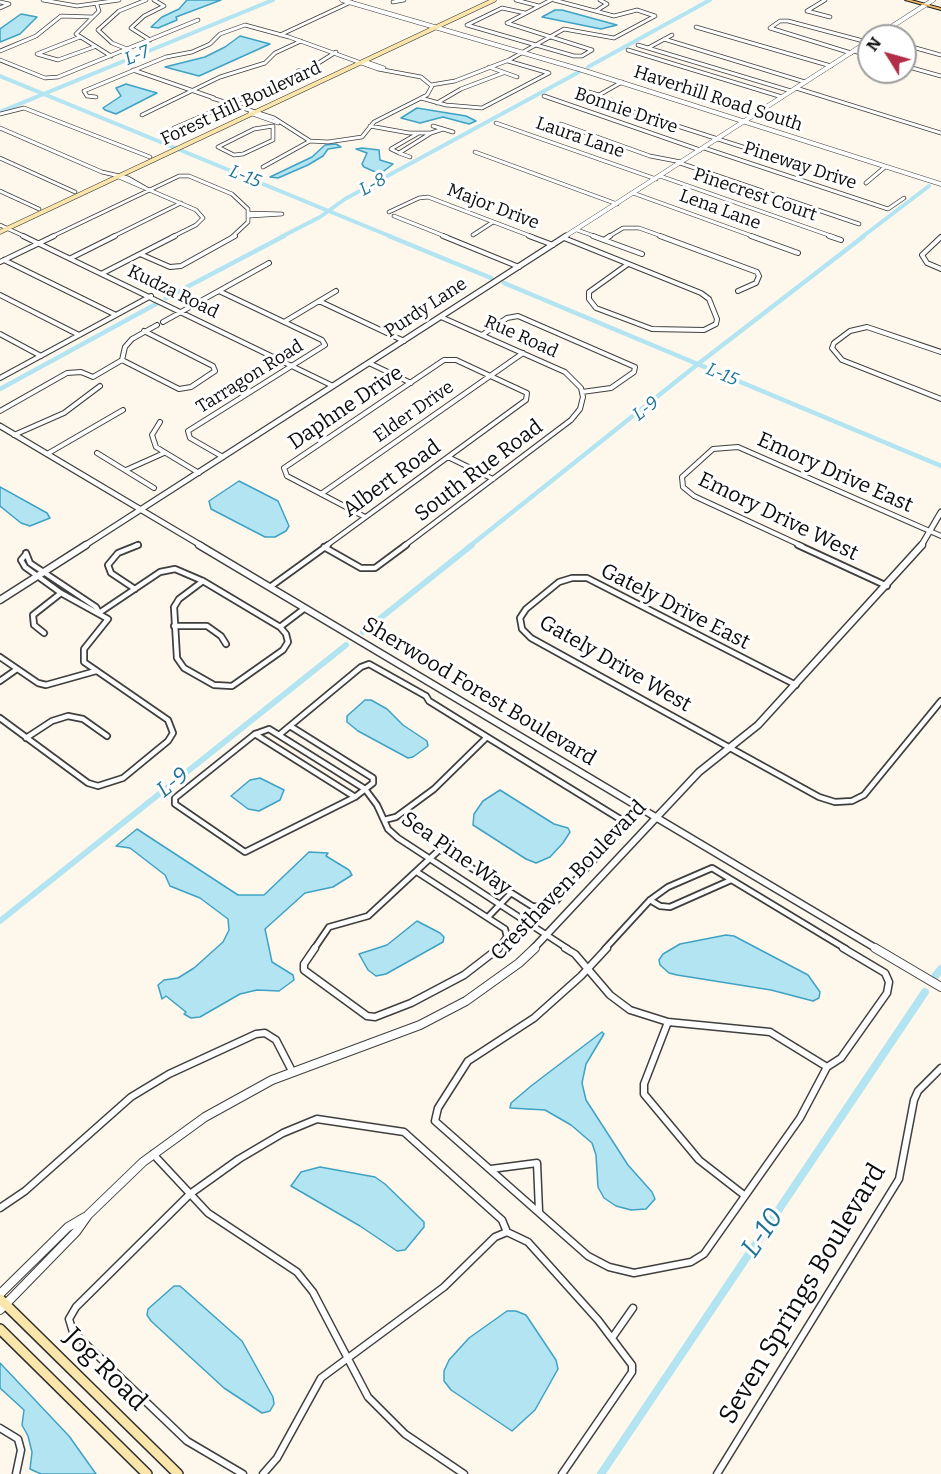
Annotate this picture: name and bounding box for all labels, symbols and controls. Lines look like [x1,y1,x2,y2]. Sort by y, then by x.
north arrow [857,24,917,84]
text: N [863,33,885,55]
water label: L-7 [121,41,153,71]
street label: Forest Hill Boulevard [158,57,324,151]
street label: Haverhill Road South [631,62,805,136]
street label: Bonnie Drive [572,83,680,139]
street label: Laura Lane [533,113,627,163]
street label: Pineway Drive [741,138,859,194]
water label: L-15 [226,161,264,193]
street label: Pinecrest Court [690,164,820,226]
water label: L-8 [356,169,390,201]
street label: Major Drive [444,180,542,234]
street label: Lena Lane [676,185,764,235]
street label: Kudza Road [124,261,222,323]
street label: Purdy Lane [381,273,471,343]
street label: Rue Road [481,311,561,363]
street label: Tarragon Road [193,336,307,418]
water label: L-15 [703,359,741,391]
street label: Daphne Drive [284,361,408,455]
street label: Elder Drive [370,377,458,447]
water label: L-9 [629,392,663,426]
street label: South Rue Road [410,415,548,527]
street label: Emory Drive East [753,427,917,519]
street label: Albert Road [338,435,446,523]
street label: Emory Drive West [694,467,862,567]
street label: Gately Drive East [596,558,754,656]
street label: Gately Drive West [534,610,696,718]
street label: Sherwood Forest Boulevard [358,612,600,772]
water label: L-9 [152,762,194,804]
street label: Cresthaven Boulevard [486,796,652,966]
street label: Sea Pine Way [396,807,516,901]
street label: Seven Springs Boulevard [713,1158,893,1430]
water label: L-10 [735,1202,791,1264]
street label: Jog Road [57,1322,153,1418]

